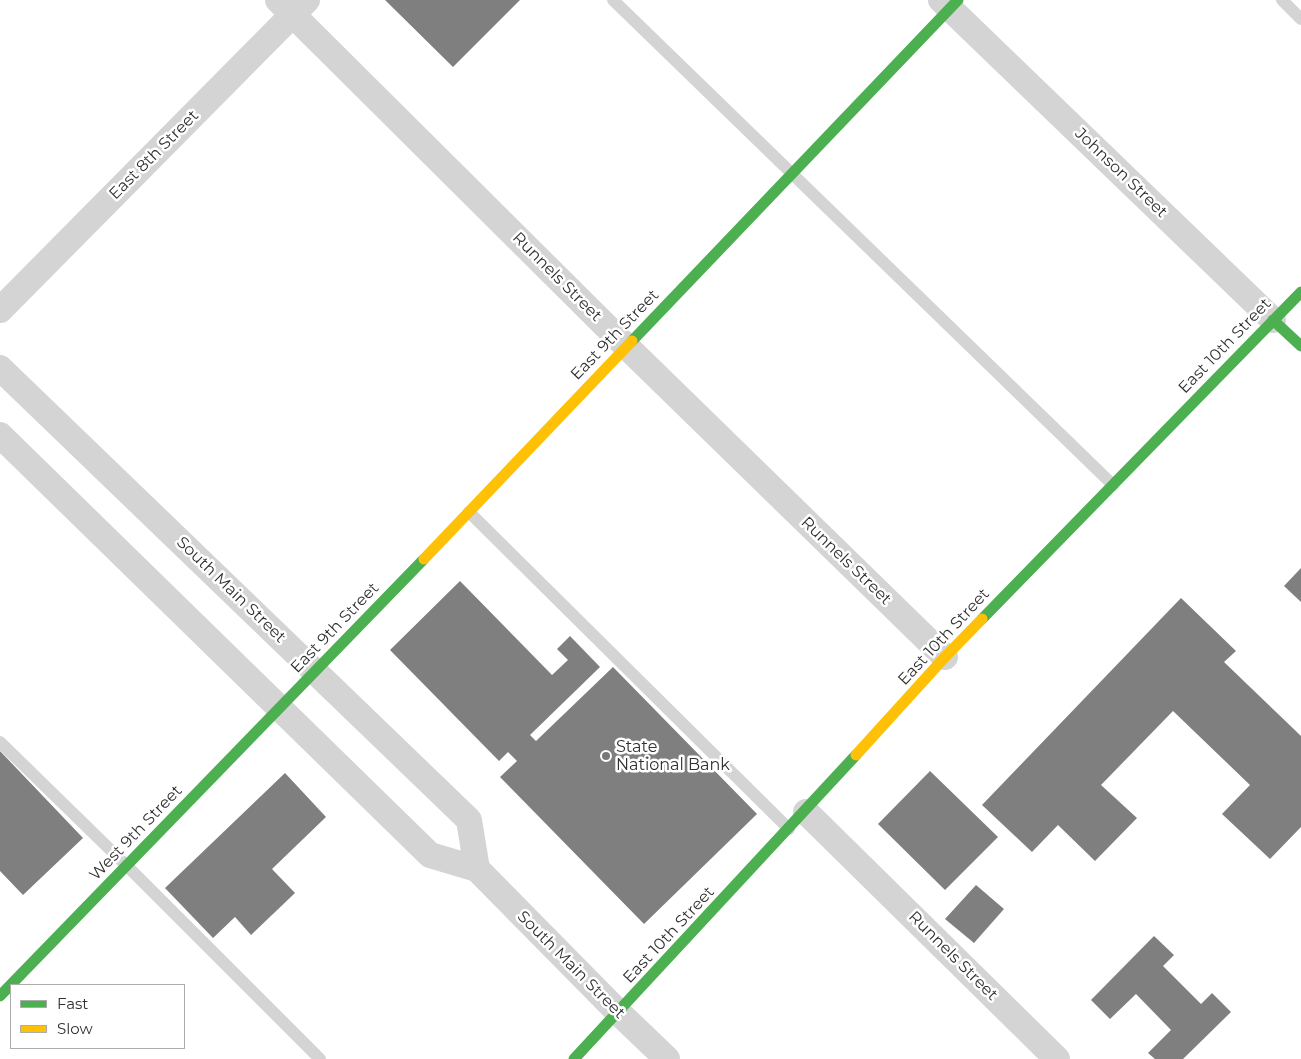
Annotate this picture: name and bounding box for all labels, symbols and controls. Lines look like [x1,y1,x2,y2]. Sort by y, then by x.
street label: East 8th Street [105,106,203,204]
street label: Johnson Street [1071,124,1171,222]
street label: Runnels Street [508,228,606,326]
street label: East 9th Street [567,286,663,384]
street label: East 10th Street [1175,294,1275,398]
street label: Runnels Street [797,513,895,609]
street label: South Main Street [172,533,290,647]
street label: East 9th Street [287,579,383,677]
street label: East 10th Street [894,585,994,689]
place label: State National Bank [616,737,730,775]
marker: State National Bank [600,750,612,762]
street label: West 9th Street [86,781,186,885]
street label: East 10th Street [619,883,719,987]
street label: South Main Street [513,907,629,1023]
street label: Runnels Street [904,907,1002,1005]
legend [10,984,185,1049]
text: Fast [57,994,88,1013]
text: Slow [57,1019,93,1038]

